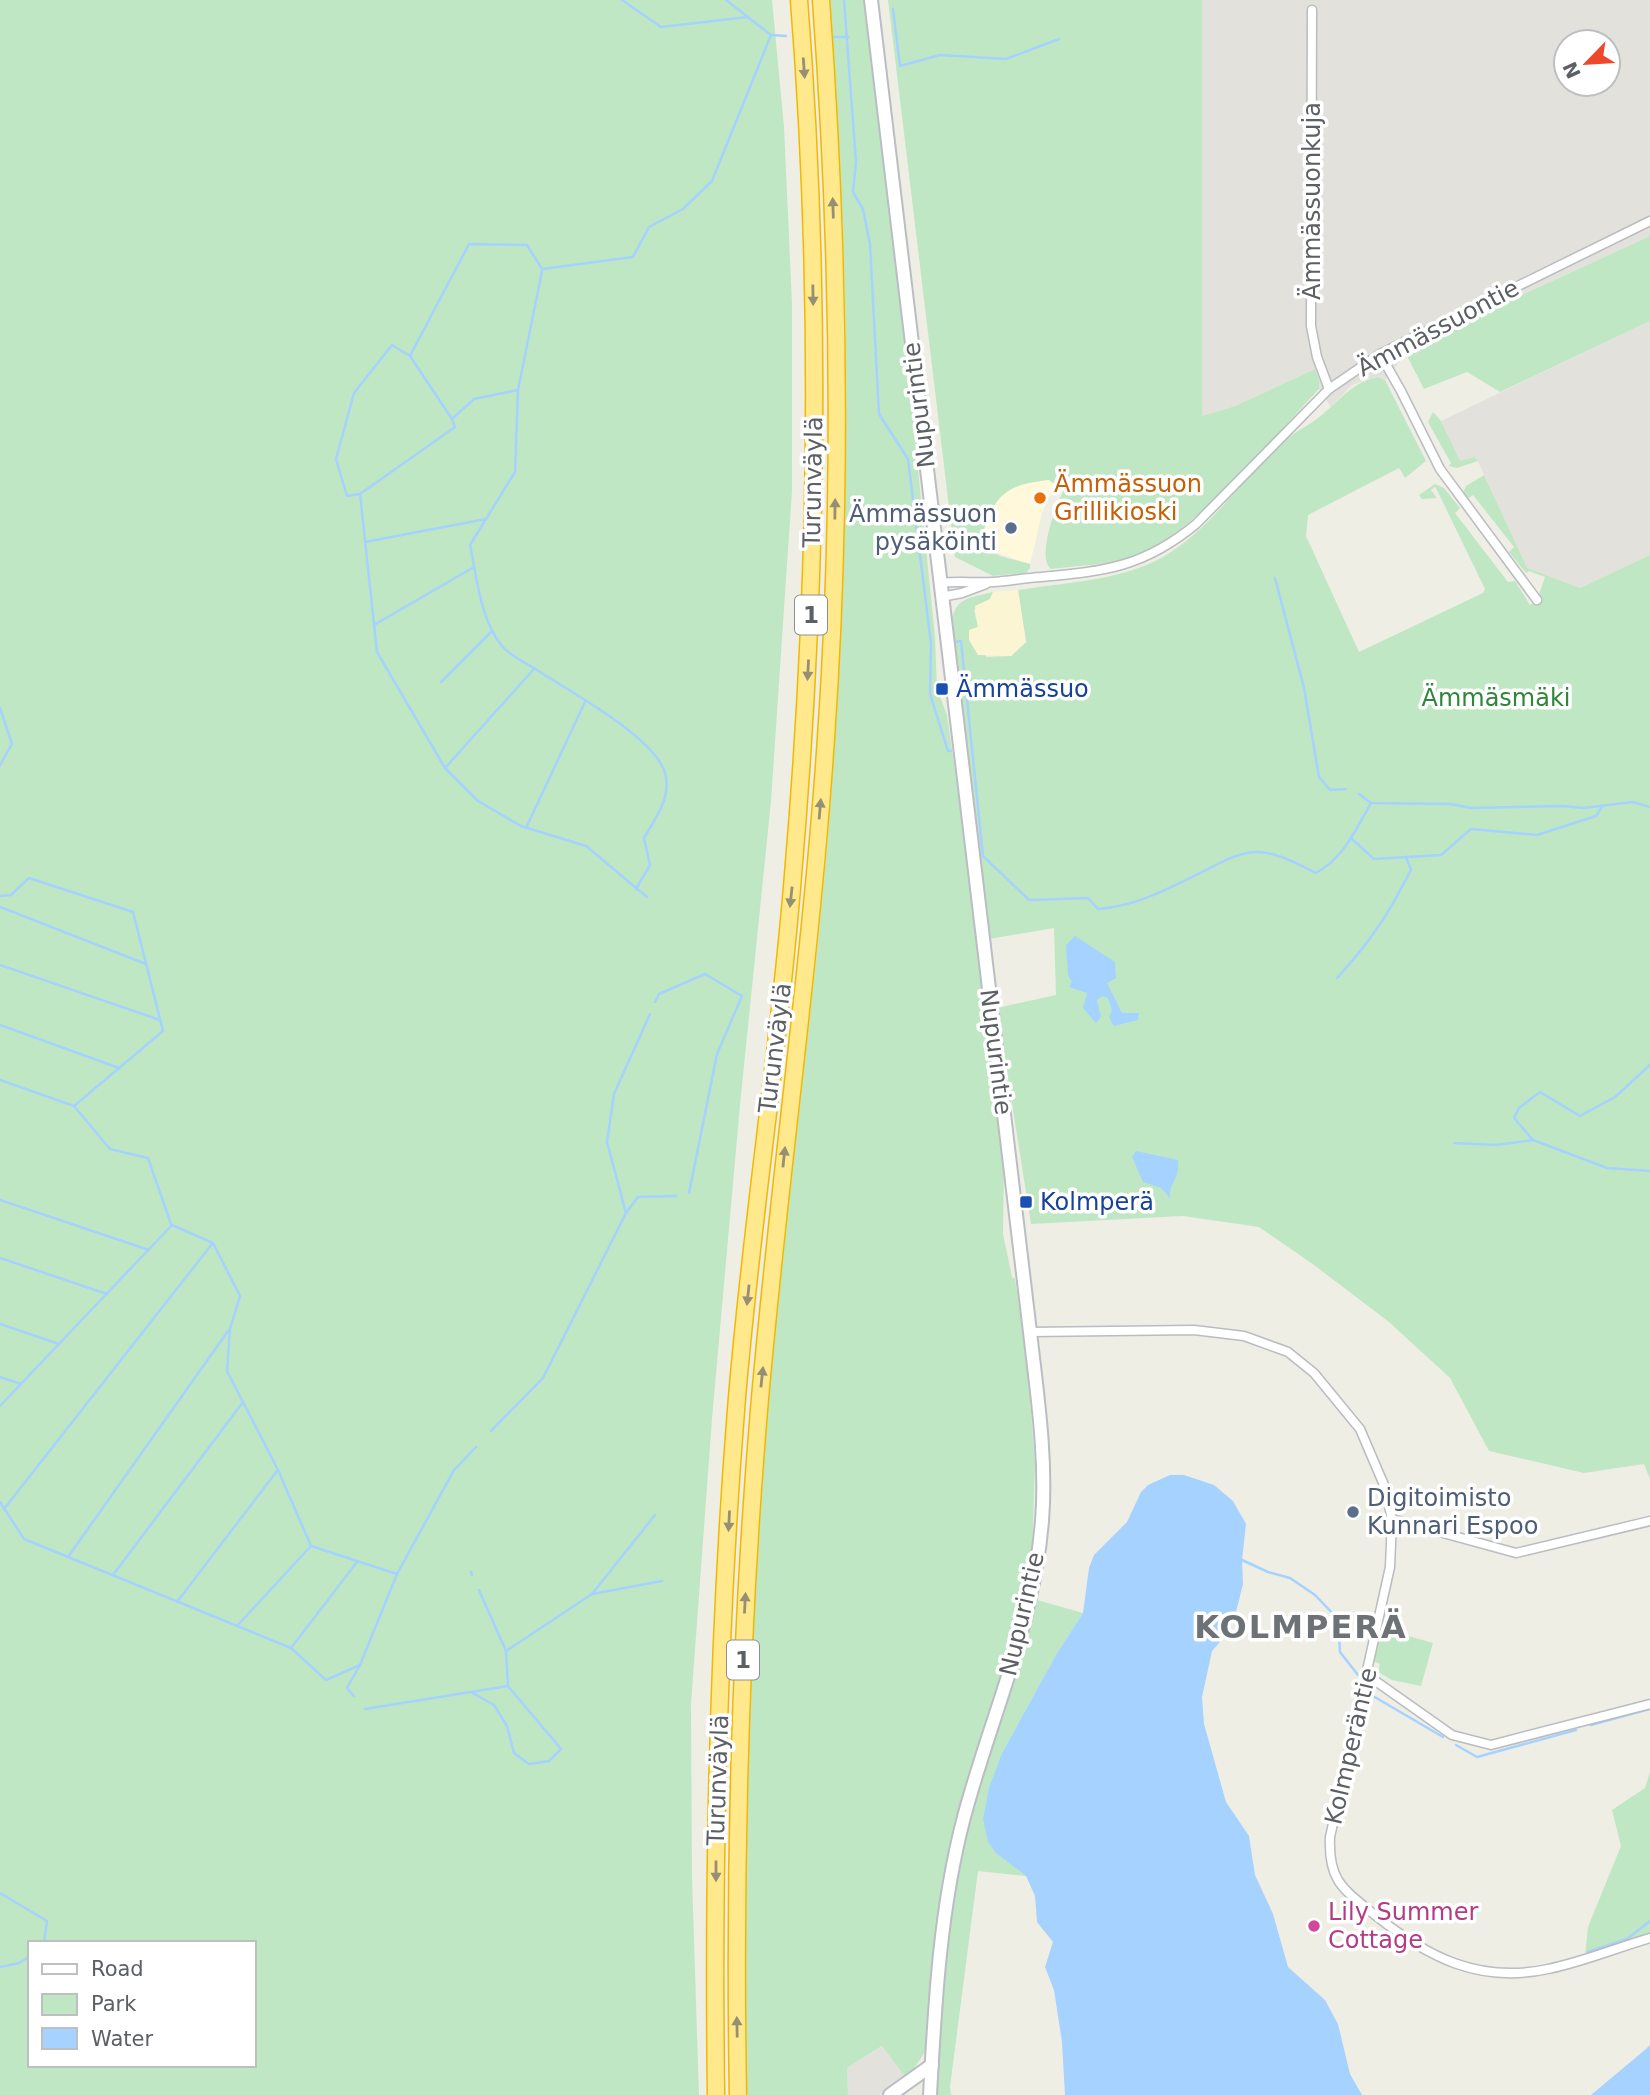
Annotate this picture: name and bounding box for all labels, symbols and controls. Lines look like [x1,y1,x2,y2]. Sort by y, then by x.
north arrow [1552,28,1622,98]
one-way arrow [799,57,810,79]
text: N [1558,58,1585,82]
street label: Ämmässuonkuja [1297,102,1326,300]
one-way arrow [827,197,838,219]
street label: Ämmässuontie [1352,273,1524,382]
one-way arrow [807,285,819,307]
street label: Nupurintie [897,341,941,469]
street label: Turunväylä [798,416,828,549]
place label: Ämmässuon Grillikioski [1054,469,1202,526]
marker: Ämmässuon Grillikioski [1032,490,1048,506]
one-way arrow [830,498,841,520]
place label: Ämmässuon pysäköinti [849,499,997,556]
marker: Ämmässuon pysäköinti [1003,520,1019,536]
road number: 1 [795,596,827,635]
one-way arrow [802,659,813,681]
place label: Ämmässuo [956,674,1089,703]
marker: Ämmässuo [934,681,950,697]
park label: Ämmäsmäki [1421,683,1571,712]
one-way arrow [815,798,826,820]
one-way arrow [786,886,797,908]
street label: Turunväylä [753,981,797,1116]
street label: Nupurintie [974,988,1018,1116]
one-way arrow [779,1146,790,1168]
place label: Kolmperä [1040,1188,1154,1216]
marker: Kolmperä [1018,1194,1034,1210]
one-way arrow [742,1284,753,1306]
one-way arrow [757,1365,768,1387]
place label: Digitoimisto Kunnari Espoo [1367,1484,1538,1540]
marker: Digitoimisto Kunnari Espoo [1345,1504,1361,1520]
one-way arrow [724,1511,735,1533]
street label: Nupurintie [994,1549,1050,1679]
one-way arrow [740,1592,751,1614]
district label: KOLMPERÄ [1194,1608,1408,1646]
road number: 1 [727,1640,759,1680]
street label: Kolmperäntie [1319,1665,1383,1827]
street label: Turunväylä [702,1714,734,1847]
one-way arrow [710,1860,722,1882]
place label: Lily Summer Cottage [1328,1898,1479,1954]
marker: Lily Summer Cottage [1306,1918,1322,1934]
legend [28,1941,256,2067]
text: Road [91,1957,144,1981]
text: Park [91,1992,137,2016]
one-way arrow [731,2016,742,2038]
text: Water [91,2027,153,2051]

